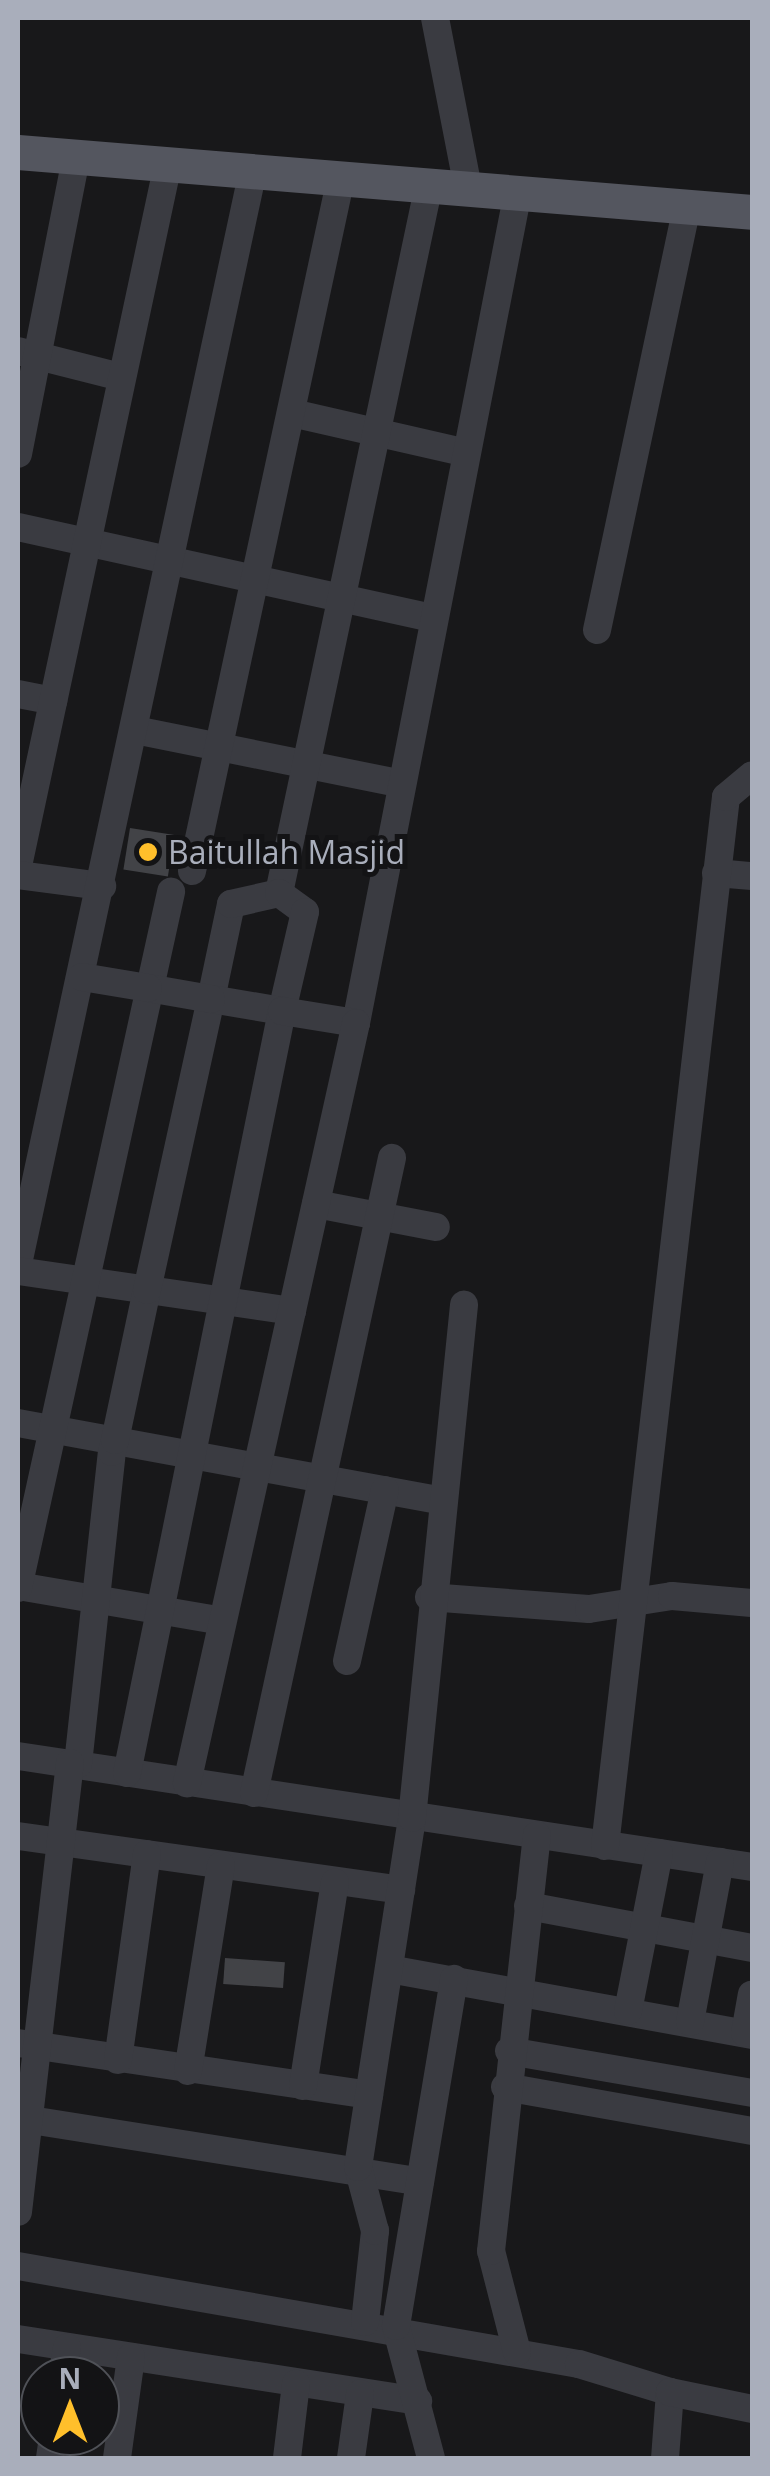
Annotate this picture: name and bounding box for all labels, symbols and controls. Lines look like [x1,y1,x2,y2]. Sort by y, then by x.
place label: Baitullah Masjid [168,833,405,871]
marker: Baitullah Masjid [137,841,159,863]
north arrow [20,2356,120,2456]
text: N [59,2359,81,2397]

